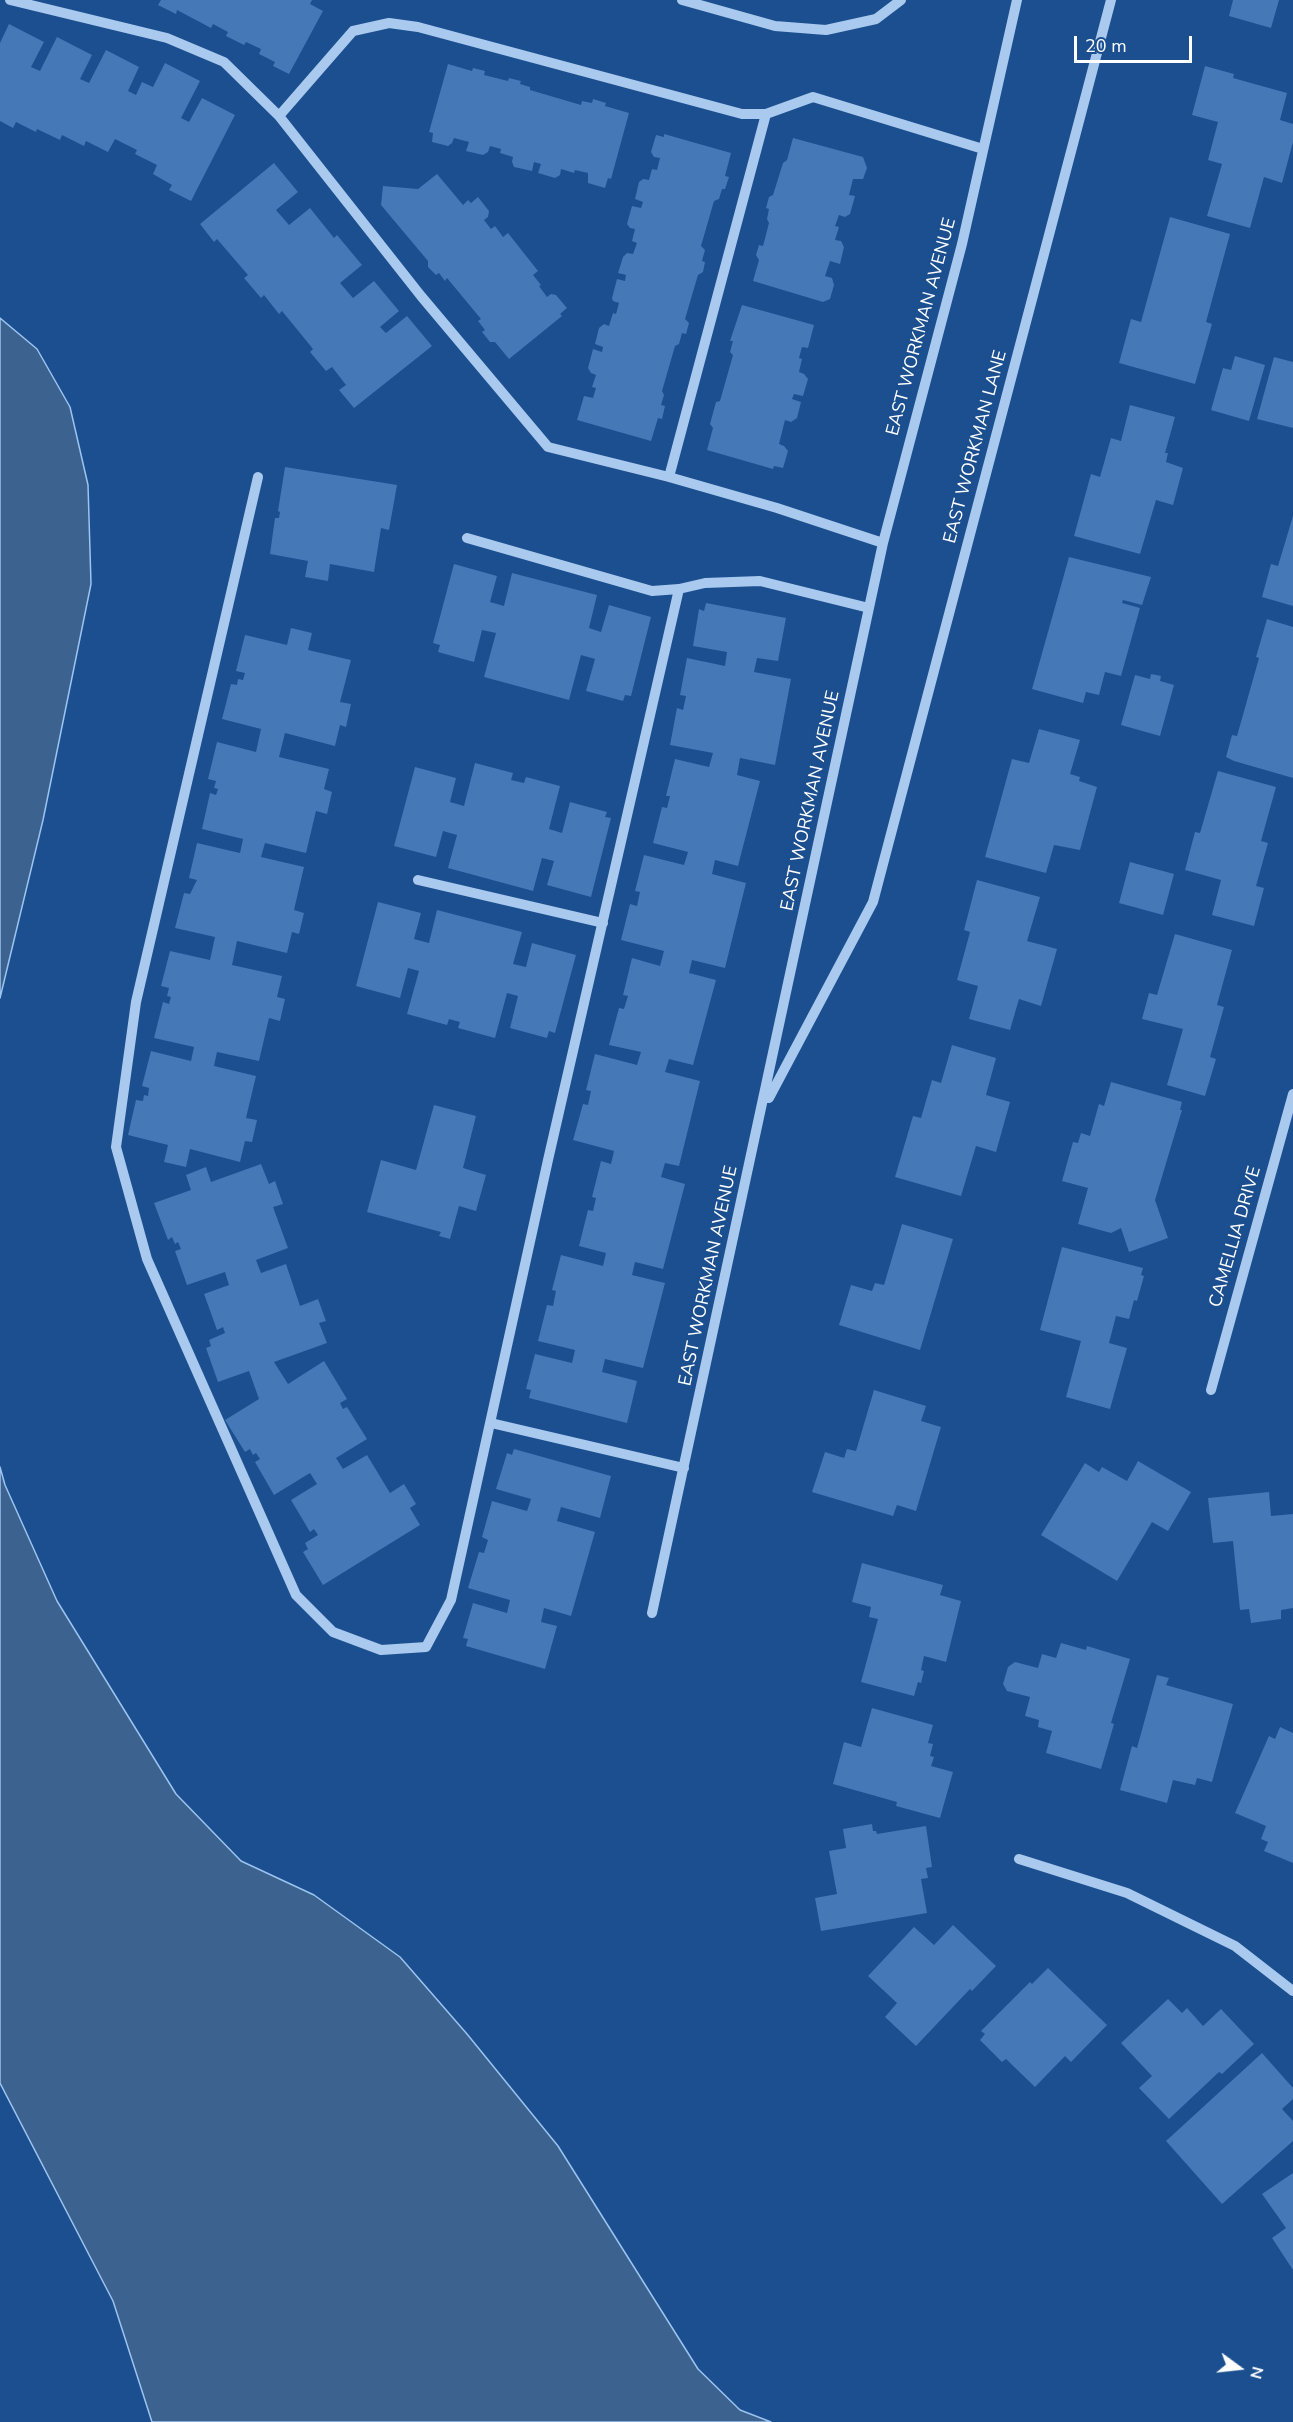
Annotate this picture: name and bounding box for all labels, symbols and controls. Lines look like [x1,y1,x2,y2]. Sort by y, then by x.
scale bar [1077,24,1196,62]
text: 20 m [1085,34,1127,58]
street label: EAST WORKMAN AVENUE [883,216,961,438]
street label: EAST WORKMAN LANE [940,348,1012,546]
street label: EAST WORKMAN AVENUE [777,689,845,913]
street label: EAST WORKMAN AVENUE [675,1164,743,1388]
street label: CAMELLIA DRIVE [1206,1164,1266,1310]
north arrow [1209,2338,1269,2398]
text: N [1244,2364,1269,2381]

